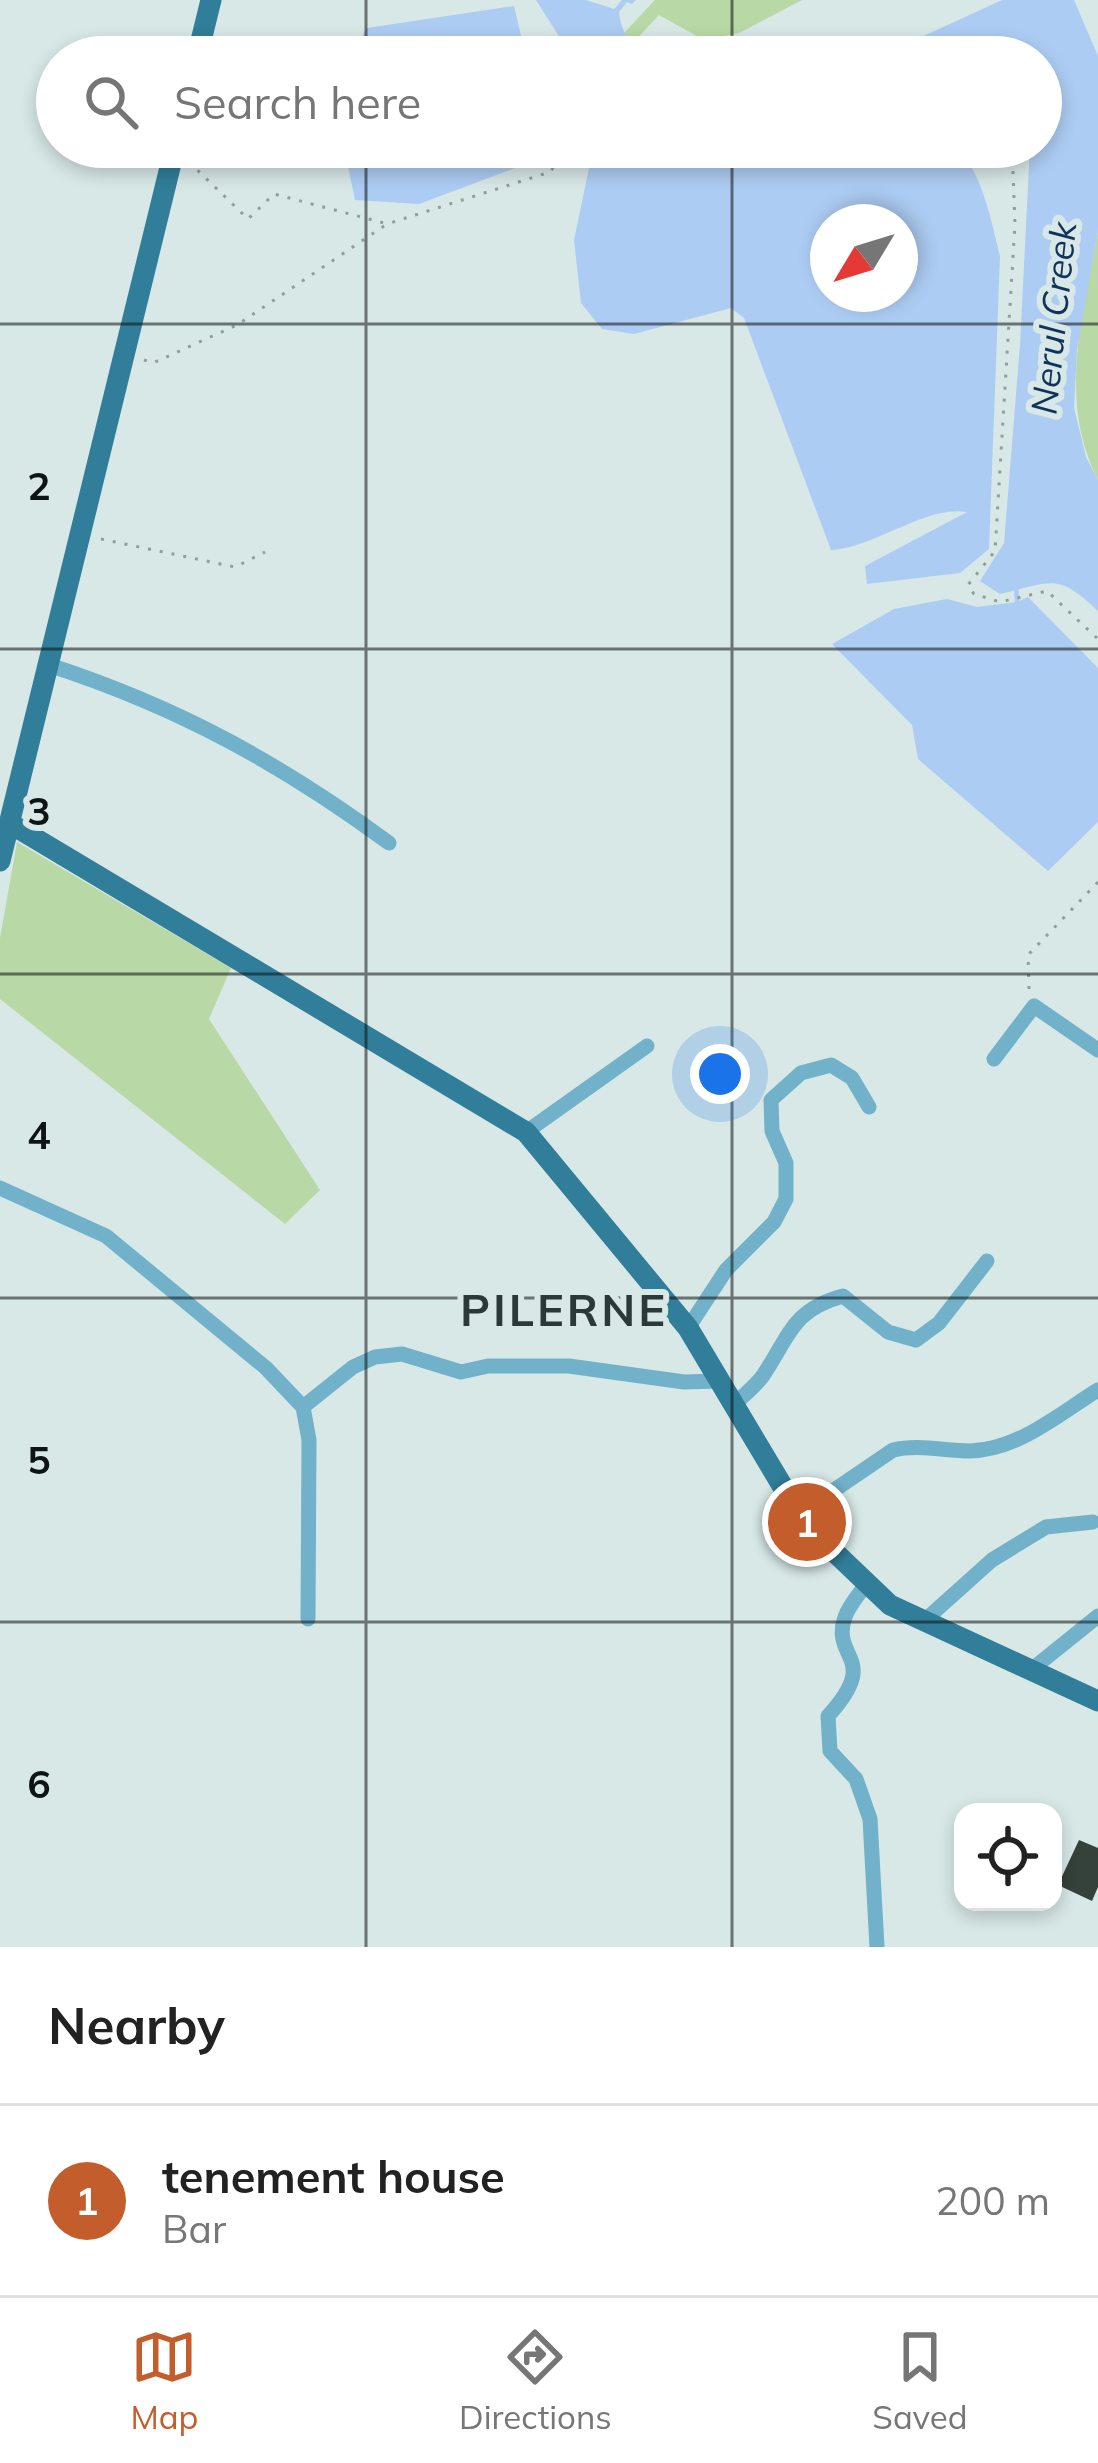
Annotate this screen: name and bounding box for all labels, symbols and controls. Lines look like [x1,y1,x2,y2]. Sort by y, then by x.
search box [36,36,1062,168]
icon: search [78,69,144,135]
text: Search here [174,74,421,130]
north arrow [810,204,918,312]
water label: Nerul Creek [1021,218,1086,417]
text: 2 [27,461,51,510]
text: 3 [27,786,51,835]
your location [690,1044,750,1104]
text: 4 [27,1110,51,1159]
district label: PILERNE [460,1281,668,1337]
text: 5 [27,1435,51,1484]
pin: 1 [768,1477,846,1567]
text: 6 [27,1759,51,1808]
map controls [954,1803,1062,1911]
button: locate [954,1803,1062,1911]
text: Nearby [48,1993,225,2057]
text: tenement house [162,2148,505,2204]
text: 1 [75,2176,99,2225]
text: 200 m [935,2176,1050,2225]
text: Bar [162,2204,226,2253]
tab: Map [130,2324,198,2437]
tab: Directions [459,2324,612,2437]
tab: Saved [872,2324,968,2437]

